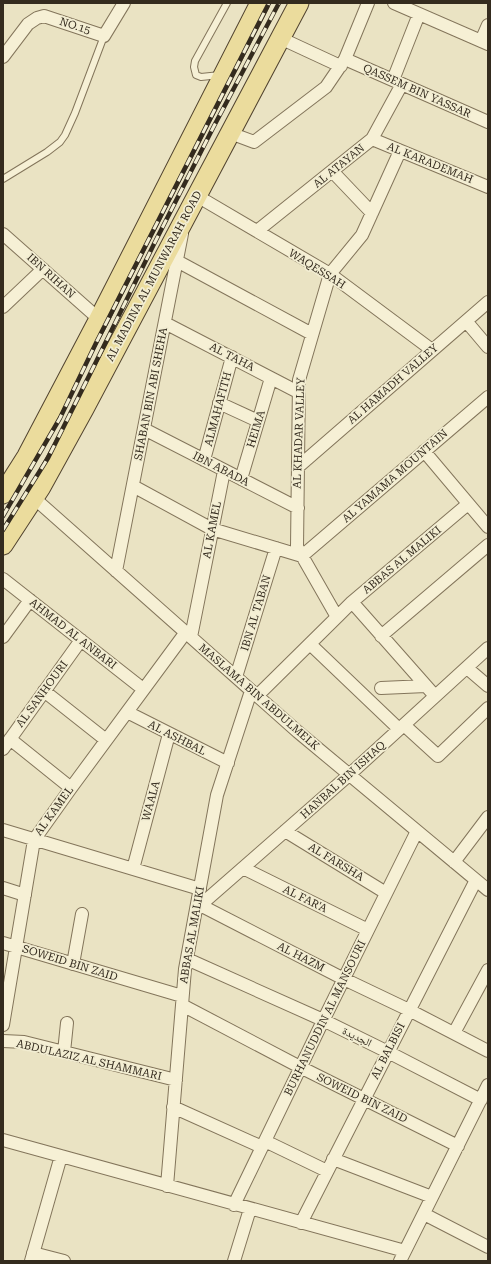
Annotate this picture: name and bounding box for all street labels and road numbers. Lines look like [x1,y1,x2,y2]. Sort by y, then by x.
street label: NO.15 [58,15,92,37]
street label: QASSEM BIN YASSAR [361,61,473,121]
street label: AL KARADEMAH [385,140,475,186]
street label: AL ATAYAN [311,141,367,191]
street label: AL MADINA AL MUNWARAH ROAD [103,189,205,363]
street label: WAQESSAH [286,246,348,292]
street label: IBN RIHAN [24,251,78,301]
street label: SHABAN BIN ABI SHEHA [132,326,170,462]
street label: AL TAHA [207,340,257,374]
street label: AL HAMADH VALLEY [345,341,441,427]
street label: ALMAHAFITH [202,370,234,448]
street label: AL KHADAR VALLEY [291,377,307,489]
street label: HEIMA [244,408,268,449]
street label: AL YAMAMA MOUNTAIN [340,427,451,525]
street label: IBN ABADA [191,449,252,489]
street label: AL KAMEL [200,500,224,559]
street label: ABBAS AL MALIKI [360,523,444,597]
street label: IBN AL TABAN [238,573,274,653]
street label: AHMAD AL ANBARI [27,596,119,672]
street label: MASLAMA BIN ABDULMELK [196,641,322,753]
street label: AL SANHOURI [14,658,70,730]
street label: AL ASHBAL [146,718,208,758]
street label: HANBAL BIN ISHAQ [298,738,388,822]
street label: WAALA [139,779,163,822]
street label: AL KAMEL [32,784,76,838]
street label: AL FARSHA [306,840,366,884]
street label: AL FAR'A [281,883,330,915]
street label: ABBAS AL MALIKI [177,885,207,985]
street label: BURHANUDDIN AL MANSOURI [282,938,368,1098]
street label: AL HAZM [275,940,327,974]
street label: SOWEID BIN ZAID [21,942,119,984]
street label: AL BALBISI [368,1021,408,1081]
street label: الجديدة [340,1024,374,1050]
street label: ABDULAZIZ AL SHAMMARI [15,1037,163,1083]
street label: SOWEID BIN ZAID [315,1070,409,1126]

